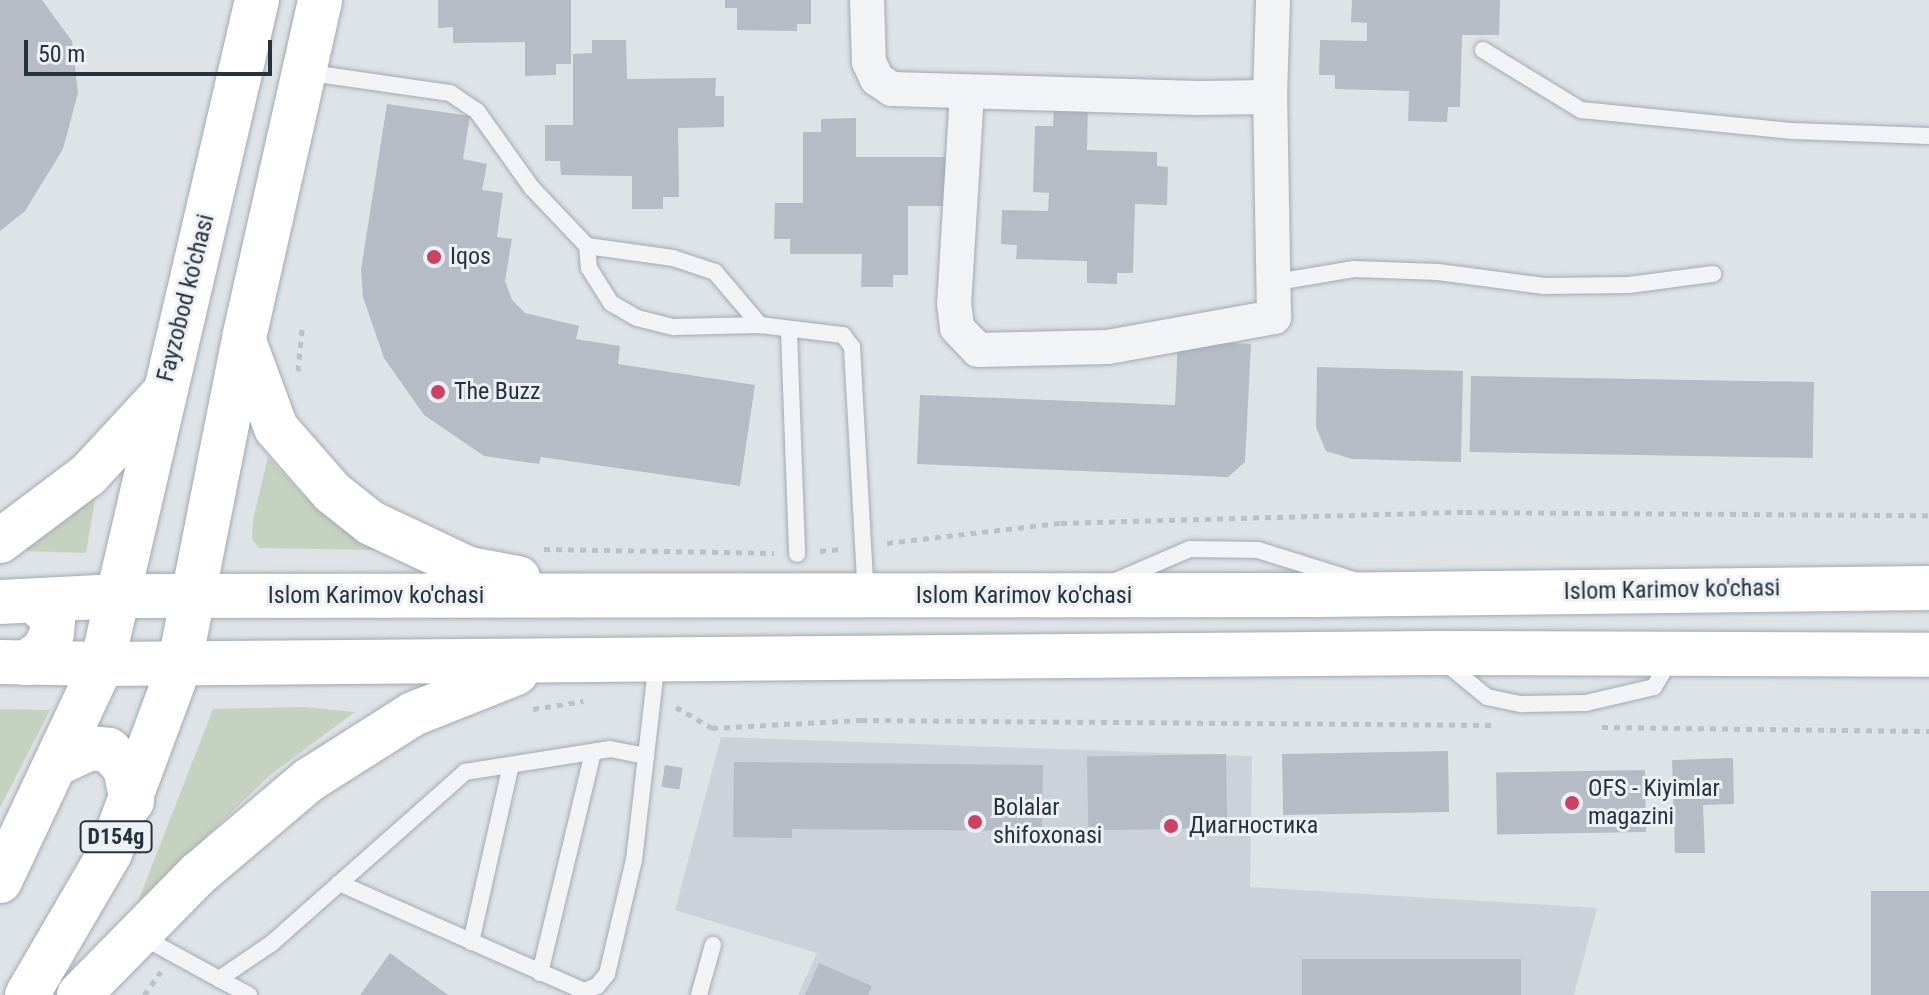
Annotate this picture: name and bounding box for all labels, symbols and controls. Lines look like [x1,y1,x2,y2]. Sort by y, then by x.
scale bar [28,24,276,74]
text: 50 m [38,40,85,68]
street label: Fayzobod ko'chasi [151,211,221,385]
place label: Iqos [450,243,491,271]
marker: Iqos [425,248,443,266]
place label: The Buzz [454,378,541,406]
marker: The Buzz [429,383,447,401]
street label: Islom Karimov ko'chasi [1563,574,1781,606]
street label: Islom Karimov ko'chasi [268,582,484,610]
street label: Islom Karimov ko'chasi [916,582,1132,610]
place label: OFS - Kiyimlar magazini [1588,775,1720,831]
place label: Bolalar shifoxonasi [993,794,1102,850]
marker: OFS - Kiyimlar magazini [1563,794,1581,812]
marker: Bolalar shifoxonasi [964,811,986,833]
place label: Диагностика [1189,812,1318,840]
marker: Диагностика [1160,815,1182,837]
road number: D154g [78,819,154,855]

